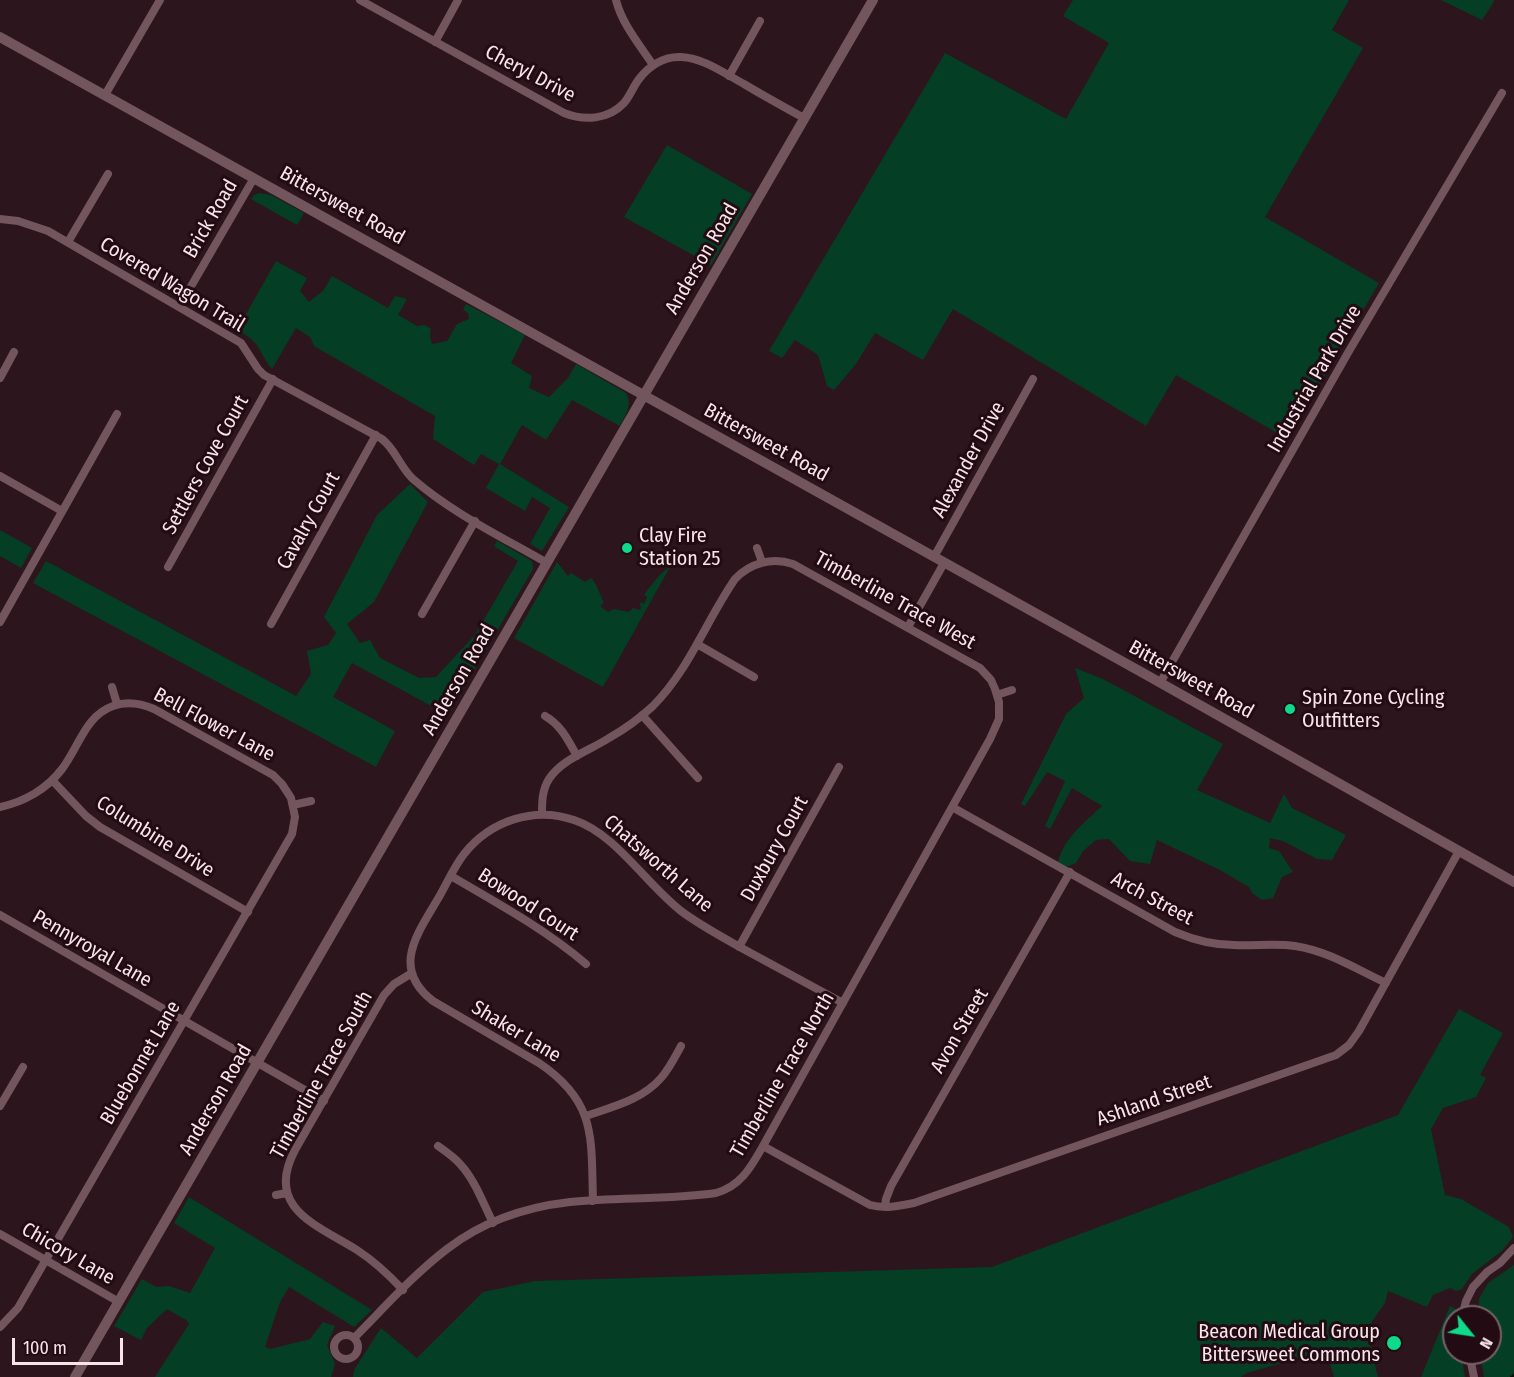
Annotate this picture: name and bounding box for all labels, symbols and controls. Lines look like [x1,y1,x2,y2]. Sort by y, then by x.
street label: Cheryl Drive [481,40,579,108]
street label: Bittersweet Road [275,162,409,250]
street label: Brick Road [179,175,243,263]
street label: Anderson Road [661,199,743,319]
street label: Covered Wagon Trail [95,232,249,338]
street label: Industrial Park Drive [1263,301,1367,457]
street label: Settlers Cove Court [158,391,254,539]
street label: Alexander Drive [927,398,1011,522]
street label: Bittersweet Road [699,399,833,487]
street label: Cavalry Court [272,468,346,574]
place label: Clay Fire Station 25 [639,524,720,571]
marker: Clay Fire Station 25 [620,541,634,555]
street label: Timberline Trace West [810,547,980,655]
street label: Anderson Road [418,620,500,740]
street label: Bittersweet Road [1124,636,1258,724]
street label: Bell Flower Lane [149,683,279,767]
place label: Spin Zone Cycling Outfitters [1302,686,1444,733]
marker: Spin Zone Cycling Outfitters [1283,702,1297,716]
street label: Columbine Drive [92,791,218,883]
street label: Duxbury Court [736,792,814,906]
street label: Chatsworth Lane [599,810,717,918]
street label: Bowood Court [473,864,583,946]
street label: Arch Street [1107,867,1197,931]
street label: Pennyroyal Lane [28,905,156,993]
street label: Avon Street [926,984,994,1078]
street label: Timberline Trace South [266,987,378,1163]
street label: Timberline Trace North [726,988,840,1162]
street label: Shaker Lane [467,996,565,1068]
street label: Bluebonnet Lane [96,997,186,1129]
street label: Anderson Road [175,1040,257,1160]
street label: Ashland Street [1093,1070,1215,1132]
street label: Chicory Lane [17,1218,119,1290]
north arrow [1442,1305,1502,1365]
place label: Beacon Medical Group Bittersweet Commons [1198,1320,1380,1367]
scale bar [15,1326,126,1364]
marker: Beacon Medical Group Bittersweet Commons [1385,1334,1403,1352]
text: N [1476,1334,1497,1352]
text: 100 m [23,1337,67,1359]

